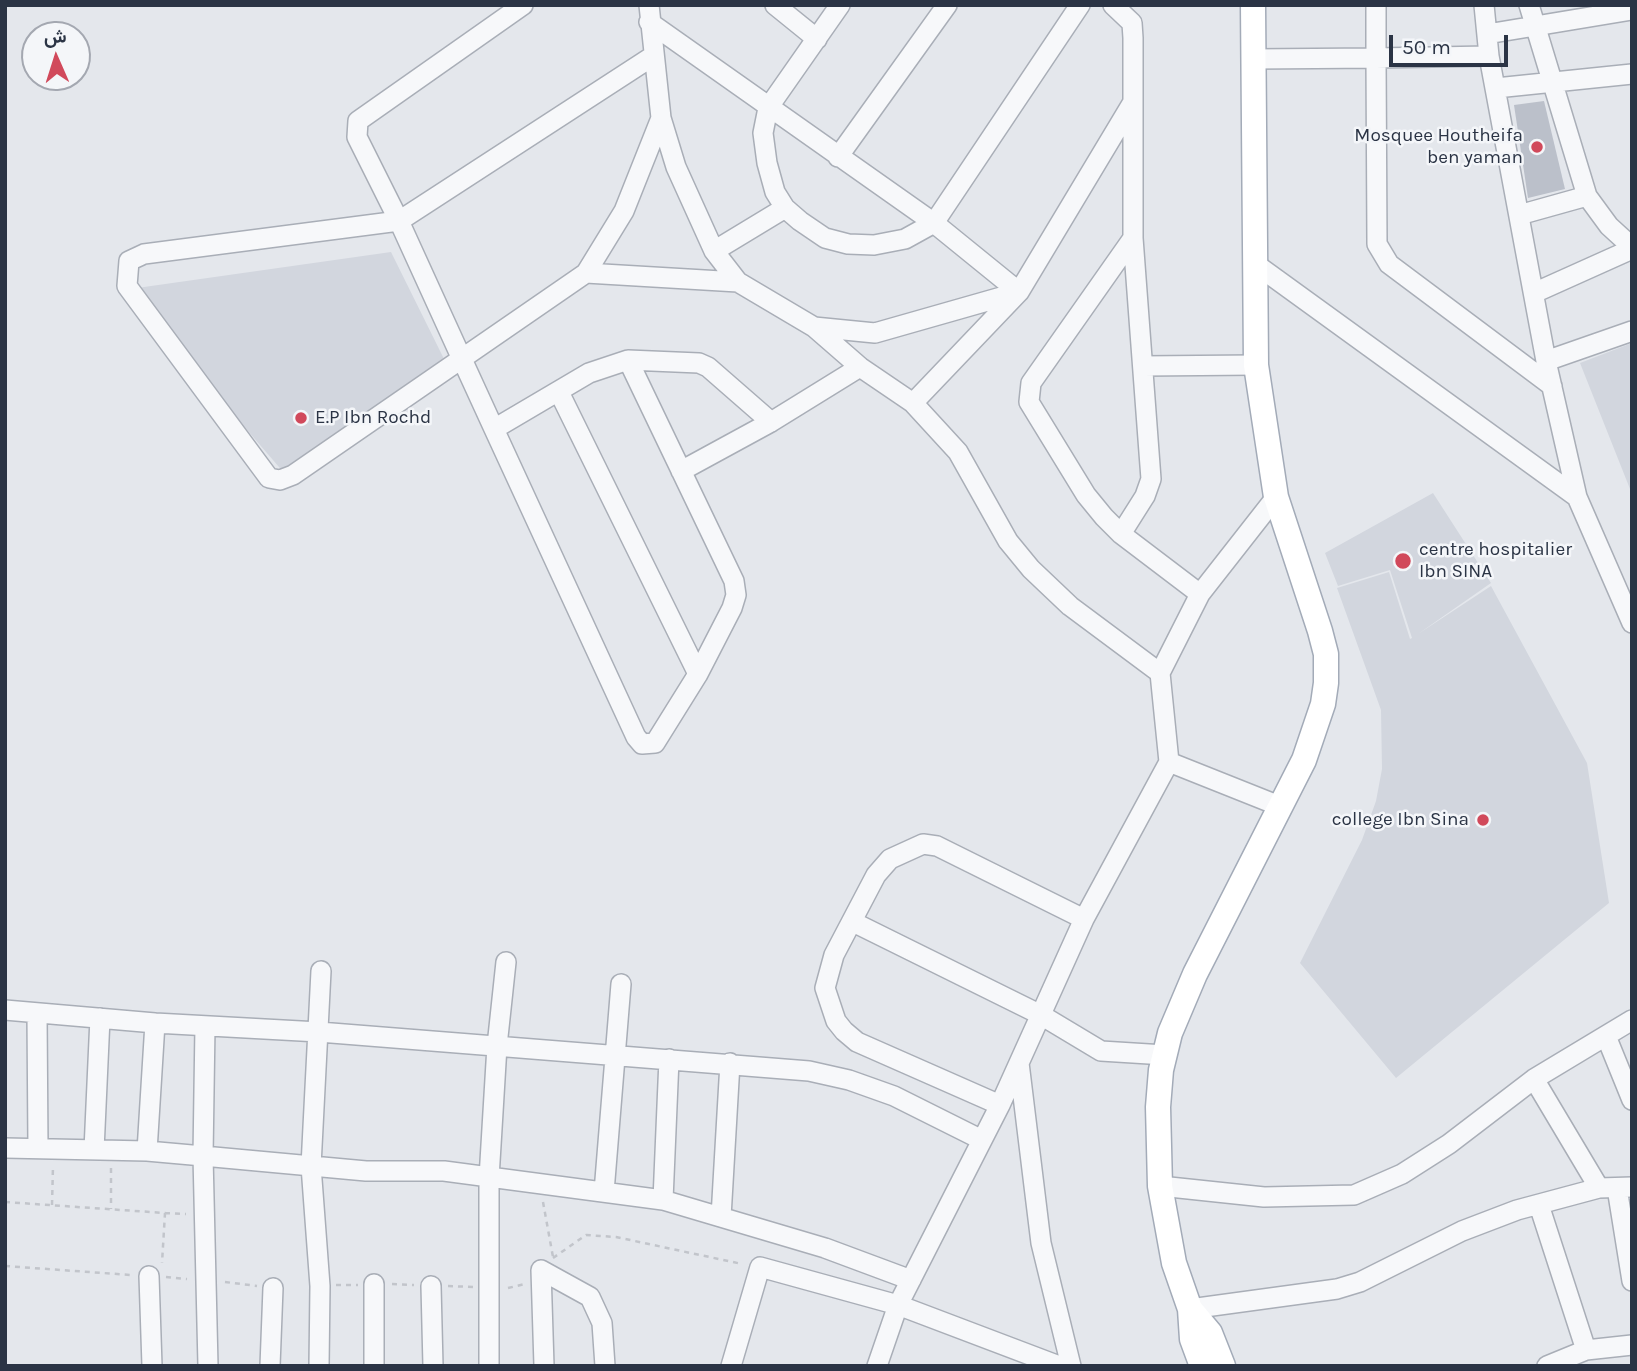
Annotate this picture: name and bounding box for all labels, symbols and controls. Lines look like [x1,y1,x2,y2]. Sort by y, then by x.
north arrow [21,21,91,91]
scale bar [1392,21,1511,65]
text: ش [43,25,67,49]
text: 50 m [1402,35,1451,59]
place label: Mosquee Houtheifa ben yaman [1354,125,1523,169]
marker: Mosquee Houtheifa ben yaman [1529,139,1545,155]
place label: E.P Ibn Rochd [315,407,431,429]
marker: E.P Ibn Rochd [293,410,309,426]
place label: centre hospitalier Ibn SINA [1419,539,1572,583]
marker: centre hospitalier Ibn SINA [1393,551,1413,571]
place label: college Ibn Sina [1332,809,1469,831]
marker: college Ibn Sina [1475,812,1491,828]

